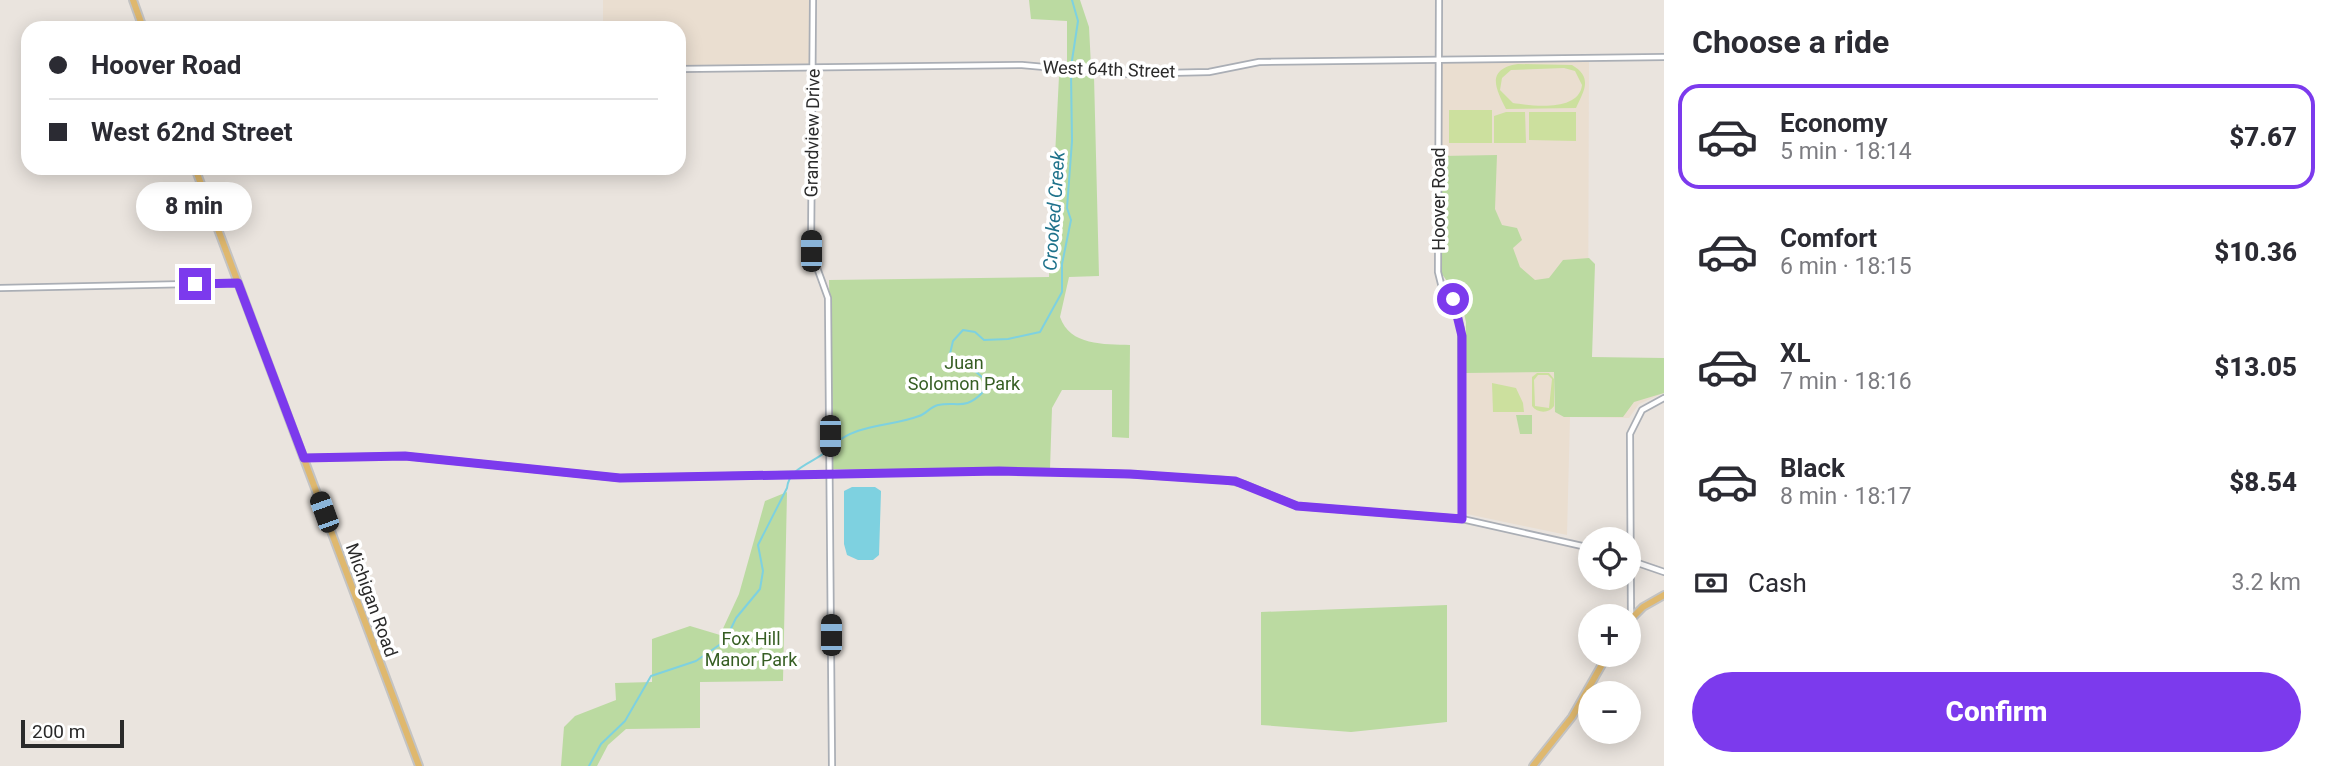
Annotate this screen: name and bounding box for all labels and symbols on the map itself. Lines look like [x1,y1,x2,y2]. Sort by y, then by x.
street label: West 64th Street [1042,56,1176,82]
street label: Grandview Drive [800,68,824,198]
street label: Hoover Road [1428,147,1449,251]
water label: Crooked Creek [1038,150,1070,272]
callout: 8 min [137,182,253,232]
car [801,230,822,272]
route end [179,268,211,300]
route start [1437,283,1469,315]
park label: Juan Solomon Park [908,352,1021,394]
car [820,415,841,457]
car [307,489,342,535]
street label: Michigan Road [342,540,402,660]
car [821,614,842,656]
park label: Fox Hill Manor Park [705,628,798,670]
scale bar [21,717,124,749]

